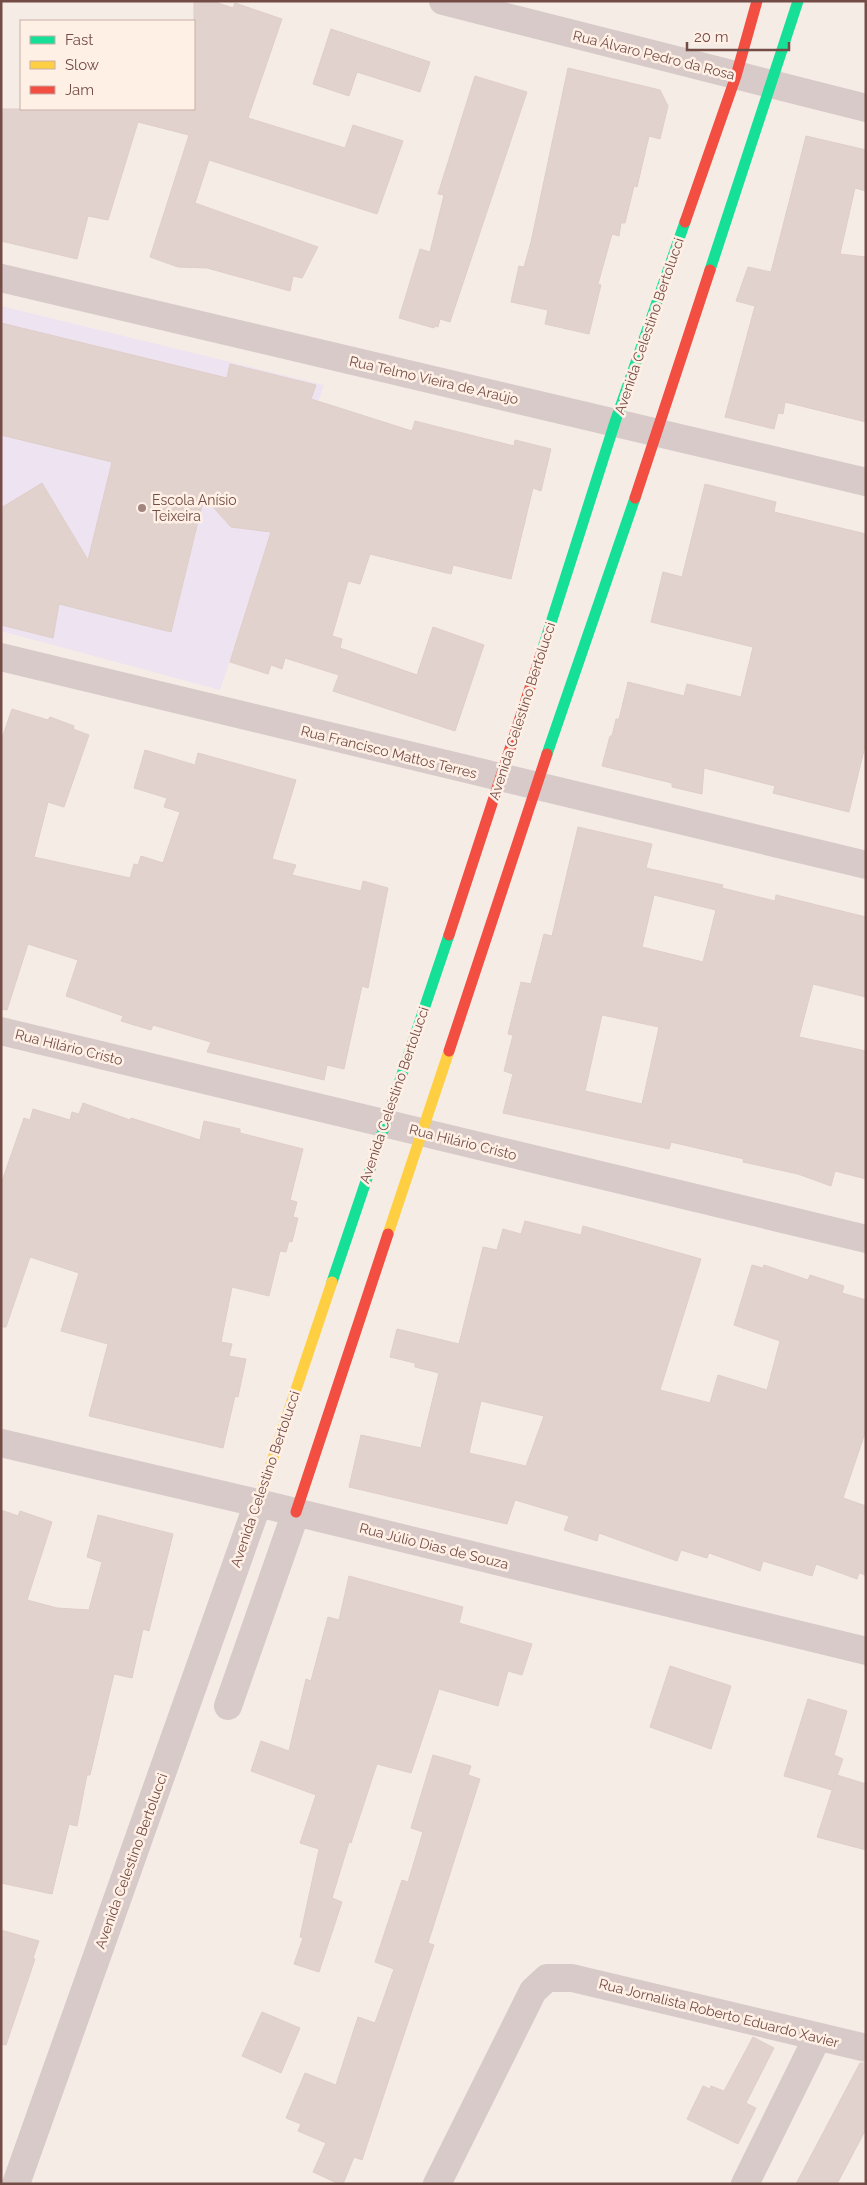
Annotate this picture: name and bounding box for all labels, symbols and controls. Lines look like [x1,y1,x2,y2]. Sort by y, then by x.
legend [20,20,195,110]
scale bar [687,20,790,52]
street label: Rua Álvaro Pedro da Rosa [571,26,737,83]
text: 20 m [694,28,729,46]
text: Fast [65,31,93,49]
text: Slow [65,56,99,74]
text: Jam [65,81,94,99]
street label: Avenida Celestino Bertolucci [611,236,687,416]
street label: Rua Telmo Vieira de Araújo [348,353,520,407]
place label: Escola Anísio Teixeira [152,492,237,524]
marker: Escola Anísio Teixeira [136,502,148,514]
street label: Avenida Celestino Bertolucci [486,620,558,802]
street label: Rua Francisco Mattos Terres [299,722,479,782]
street label: Avenida Celestino Bertolucci [356,1005,432,1185]
street label: Rua Hilário Cristo [13,1026,125,1068]
street label: Rua Hilário Cristo [407,1121,519,1163]
street label: Avenida Celestino Bertolucci [227,1389,303,1569]
street label: Rua Júlio Dias de Souza [358,1520,510,1572]
street label: Avenida Celestino Bertolucci [92,1771,170,1951]
street label: Rua Jornalista Roberto Eduardo Xavier [597,1975,841,2051]

